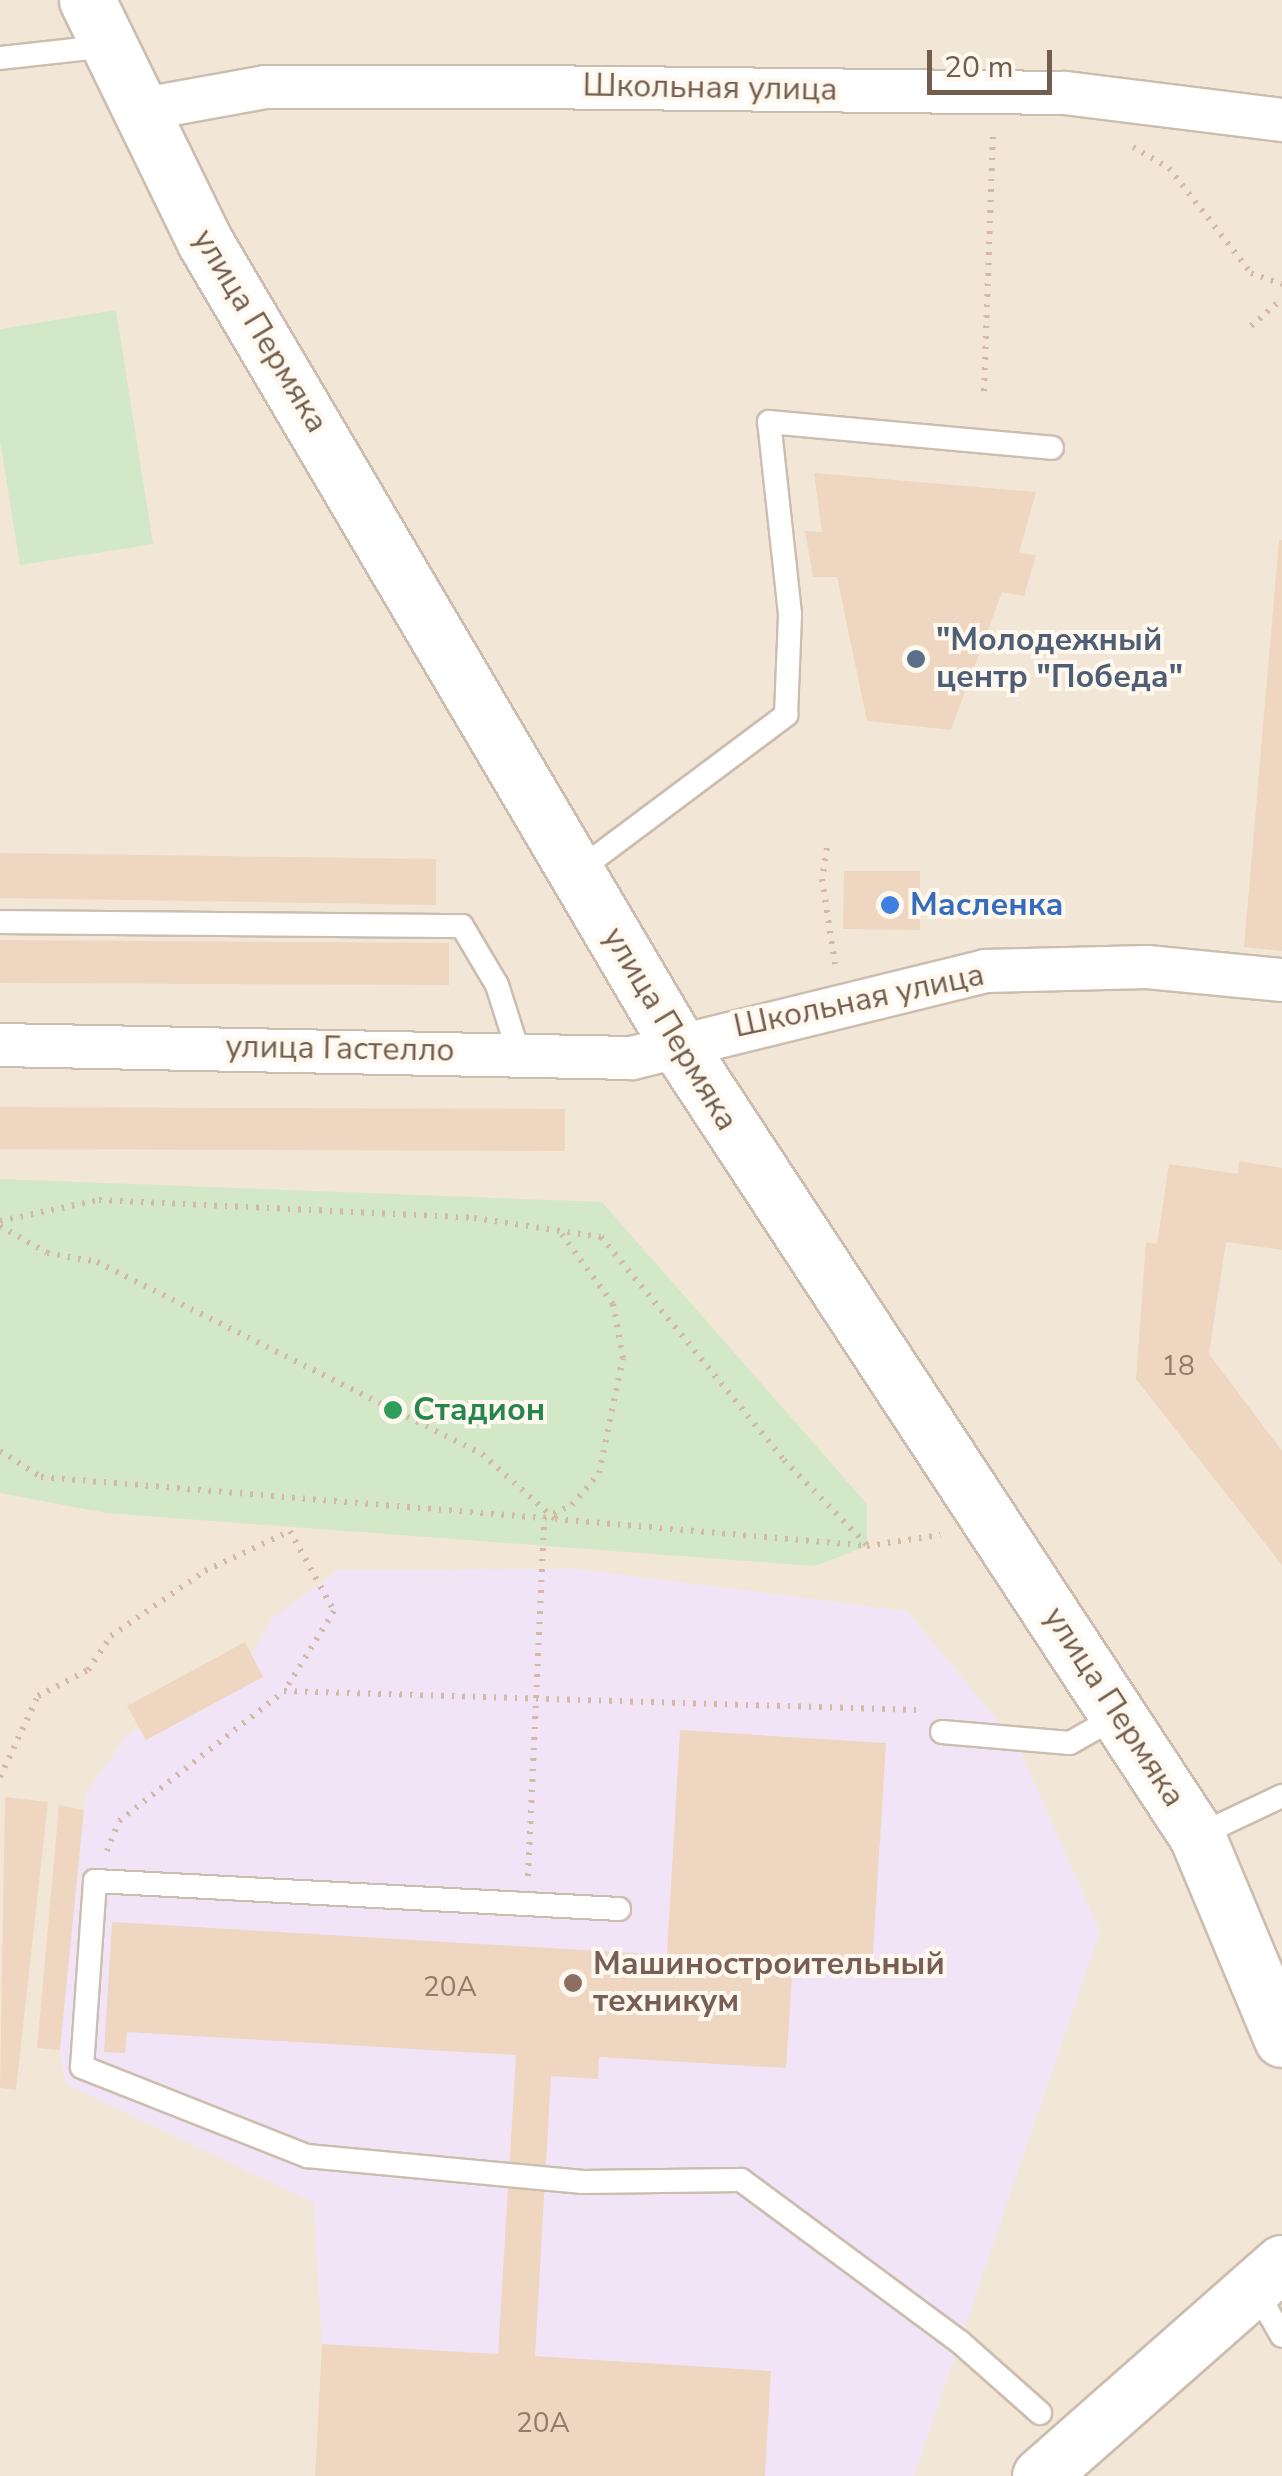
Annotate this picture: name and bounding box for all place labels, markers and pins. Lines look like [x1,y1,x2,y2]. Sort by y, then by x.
place label: "Молодежный центр "Победа" [936,622,1183,697]
marker: "Молодежный центр "Победа" [905,648,927,670]
place label: Масленка [910,886,1063,924]
marker: Масленка [879,894,901,916]
place label: Стадион [413,1391,545,1429]
marker: Стадион [382,1399,404,1421]
place label: Машиностроительный техникум [593,1946,945,2021]
marker: Машиностроительный техникум [562,1972,584,1994]

